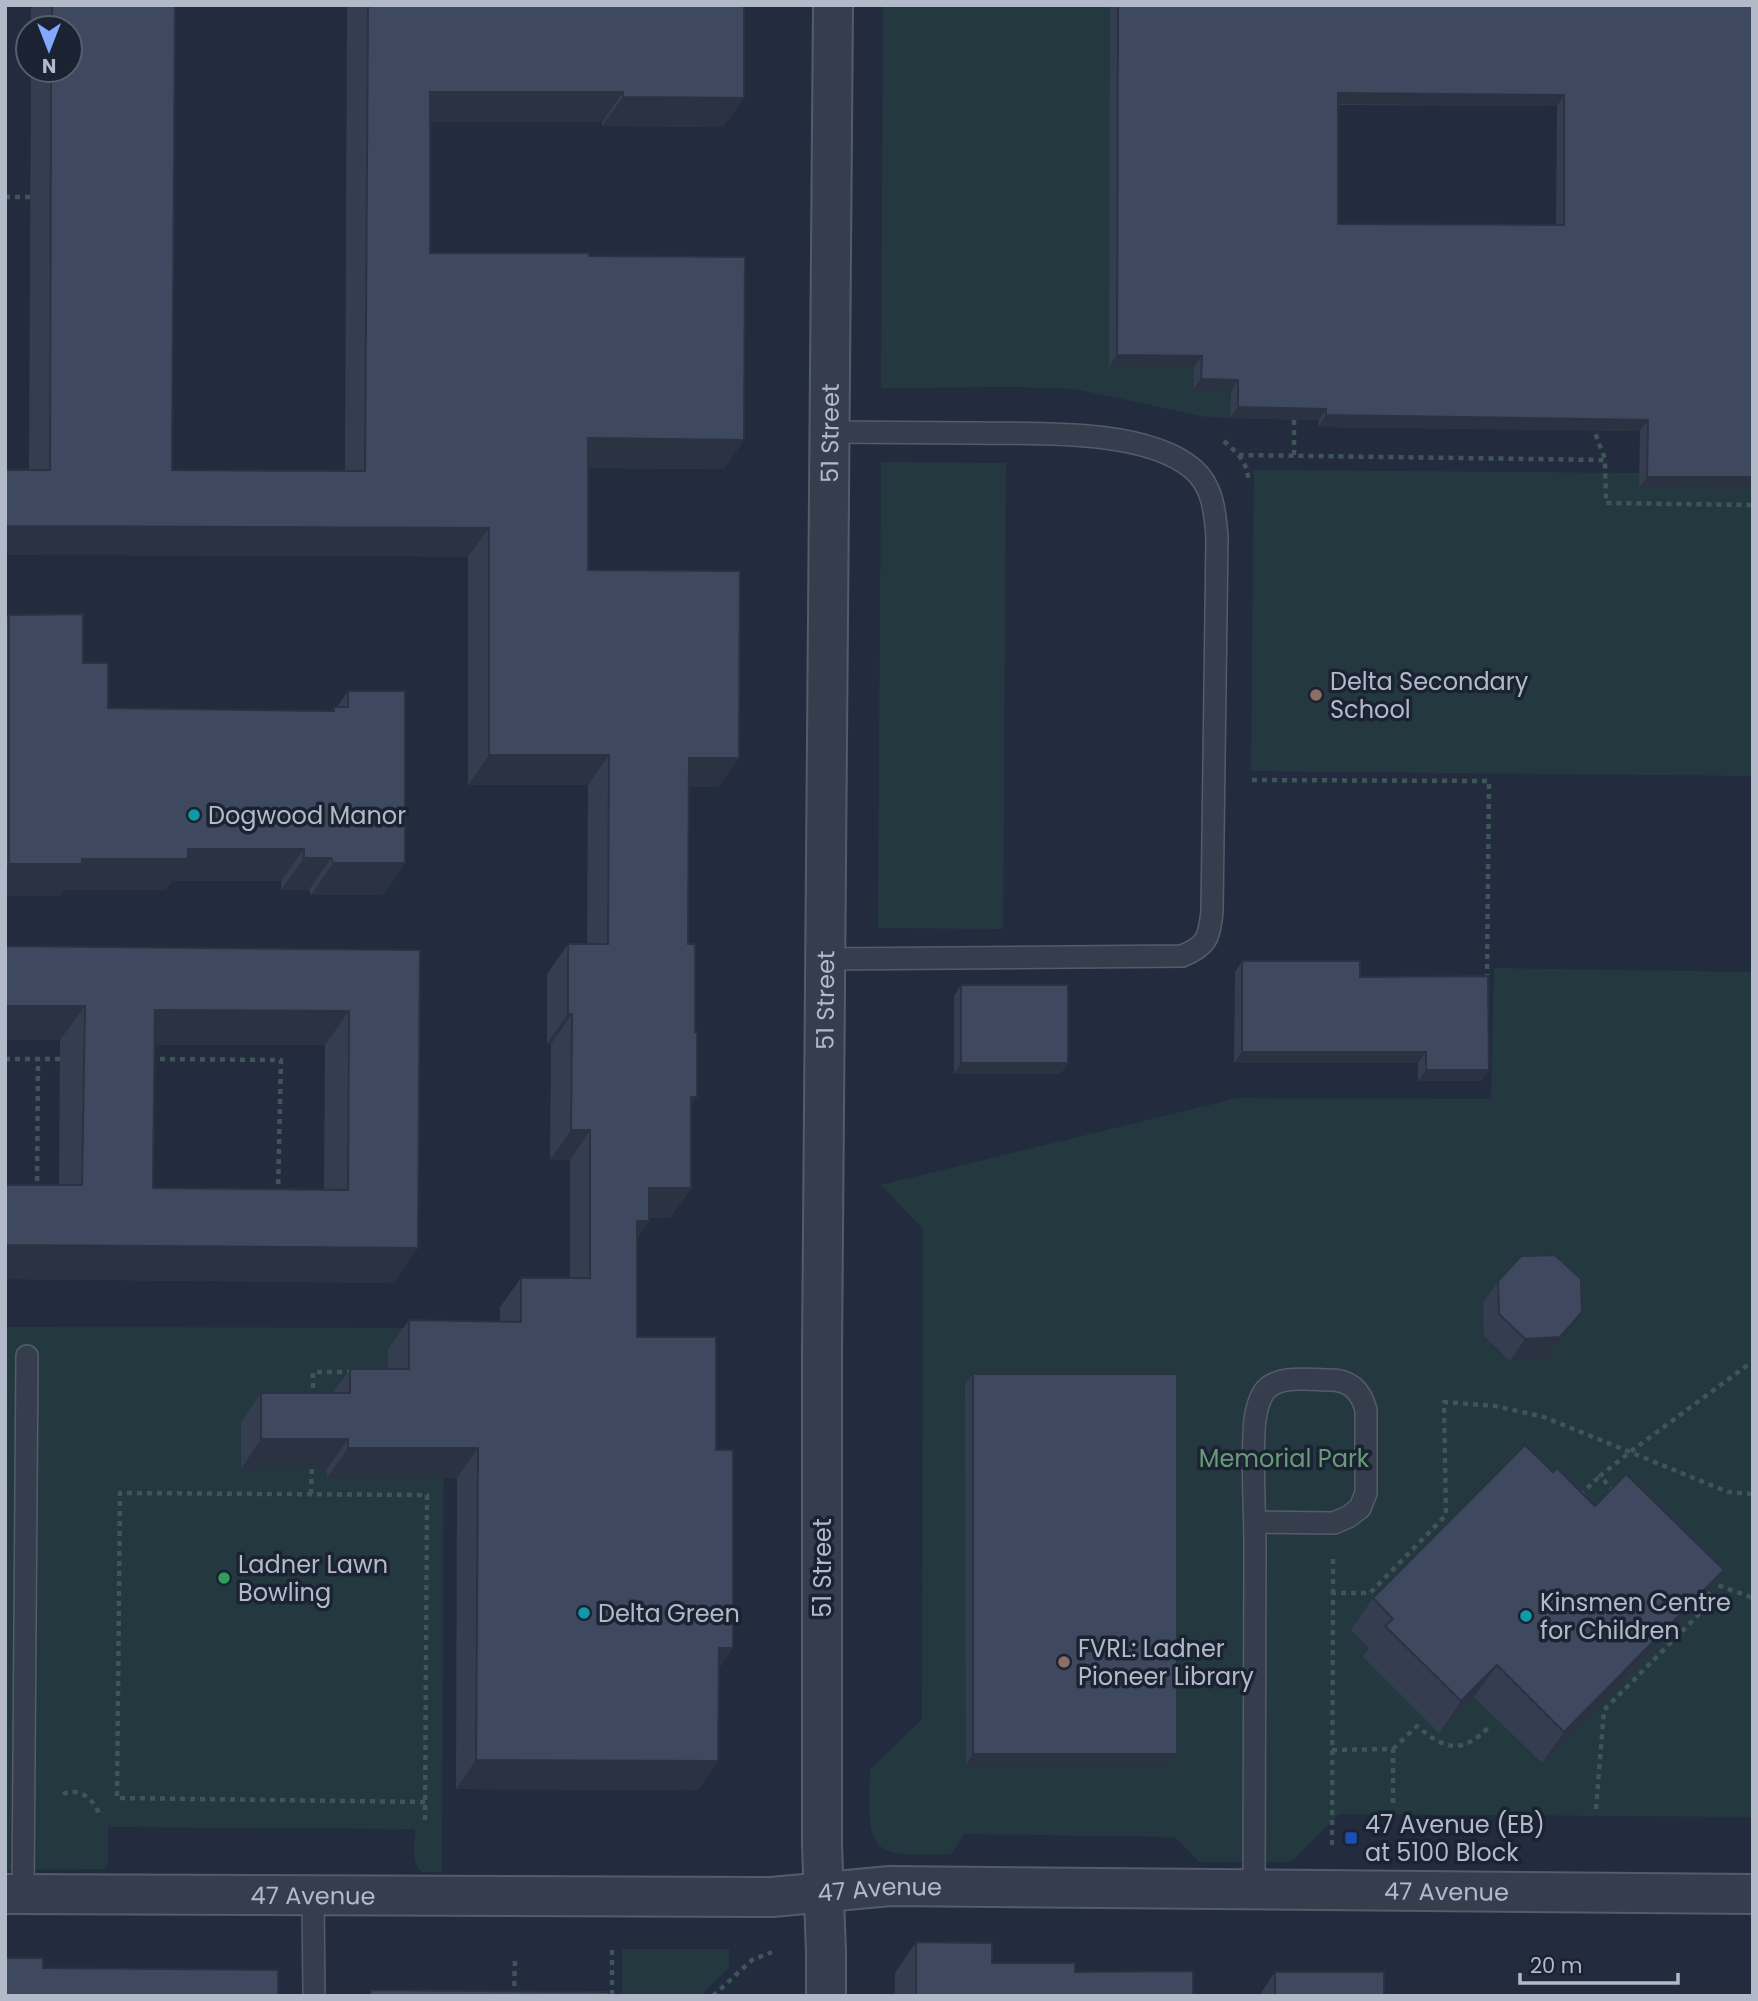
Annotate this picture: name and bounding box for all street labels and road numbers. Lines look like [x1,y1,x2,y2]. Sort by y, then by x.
street label: 51 Street [813,383,846,483]
street label: 51 Street [808,950,842,1050]
street label: 51 Street [806,1518,839,1618]
street label: 47 Avenue [816,1869,942,1909]
street label: 47 Avenue [1384,1874,1509,1908]
street label: 47 Avenue [251,1878,375,1912]

